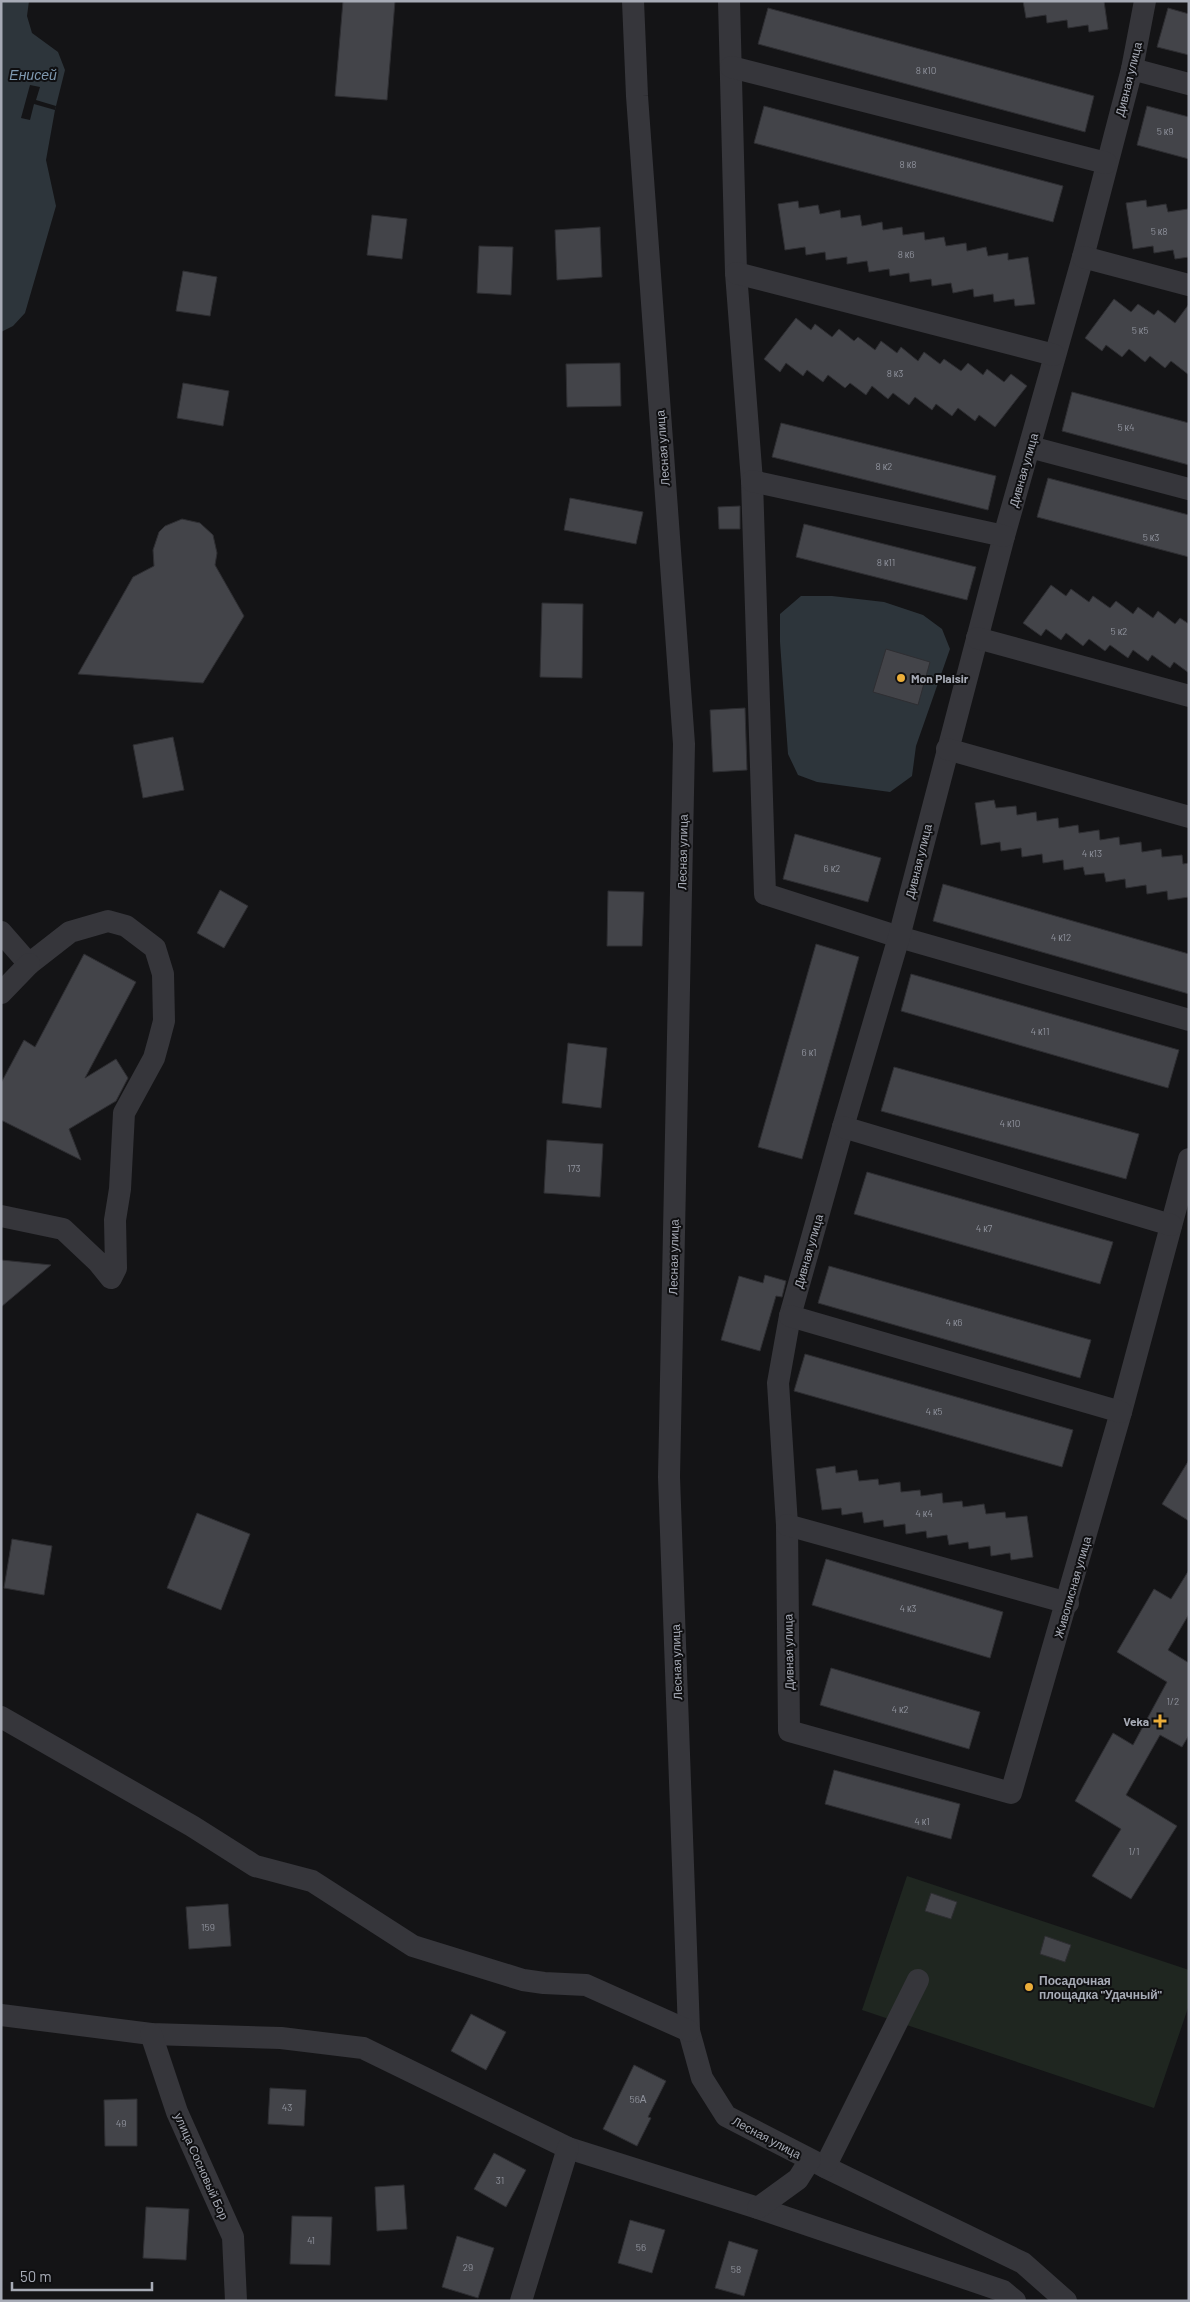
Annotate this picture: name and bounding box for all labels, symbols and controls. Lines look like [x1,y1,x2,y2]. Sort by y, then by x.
street label: Дивная улица [1112,40,1145,118]
house number: 8 к10 [916,64,936,76]
water label: Енисей [9,66,57,83]
house number: 5 к9 [1157,125,1173,137]
house number: 8 к8 [900,158,916,170]
house number: 5 к8 [1151,225,1167,237]
house number: 8 к6 [898,248,914,260]
house number: 5 к5 [1132,324,1148,336]
house number: 8 к3 [887,367,903,379]
street label: Лесная улица [652,409,673,486]
house number: 5 к4 [1117,421,1135,433]
street label: Дивная улица [1006,431,1041,509]
house number: 8 к2 [876,460,892,472]
house number: 5 к3 [1143,531,1159,543]
house number: 8 к11 [877,556,895,568]
house number: 5 к2 [1111,625,1127,637]
place label: Mon Plaisir [911,671,969,685]
marker: Mon Plaisir [895,672,907,684]
street label: Лесная улица [674,814,691,890]
street label: Дивная улица [902,822,935,900]
house number: 4 к13 [1082,847,1102,859]
house number: 6 к2 [824,862,840,874]
house number: 4 к12 [1051,931,1071,943]
house number: 4 к11 [1031,1025,1049,1037]
house number: 6 к1 [801,1046,817,1058]
house number: 4 к10 [999,1117,1021,1129]
house number: 173 [567,1162,581,1174]
street label: Дивная улица [791,1212,826,1290]
street label: Лесная улица [665,1219,682,1295]
house number: 4 к7 [976,1222,993,1234]
house number: 4 к6 [945,1316,963,1328]
house number: 4 к5 [925,1405,943,1417]
house number: 4 к4 [915,1507,933,1519]
street label: Живописная улица [1051,1534,1094,1640]
house number: 4 к3 [899,1602,917,1614]
street label: Дивная улица [780,1613,797,1690]
street label: Лесная улица [668,1624,685,1700]
house number: 1/2 [1167,1695,1179,1707]
house number: 4 к2 [891,1703,909,1715]
place label: Veka [1123,1714,1149,1728]
marker: Veka [1153,1714,1167,1728]
house number: 4 к1 [914,1815,930,1827]
house number: 1/1 [1129,1845,1140,1857]
house number: 159 [201,1921,215,1933]
place label: Посадочная площадка "Удачный" [1039,1973,1163,2002]
marker: Посадочная площадка "Удачный" [1023,1981,1035,1993]
house number: 56А [630,2093,647,2105]
house number: 43 [282,2101,292,2113]
street label: улица Сосновый Бор [171,2110,232,2222]
street label: Лесная улица [730,2113,804,2162]
house number: 49 [116,2117,126,2129]
house number: 31 [496,2174,504,2186]
house number: 41 [307,2234,315,2246]
house number: 56 [636,2241,646,2253]
scale bar [12,2260,152,2292]
house number: 29 [463,2261,473,2273]
house number: 58 [731,2263,741,2275]
text: 50 m [20,2267,52,2285]

